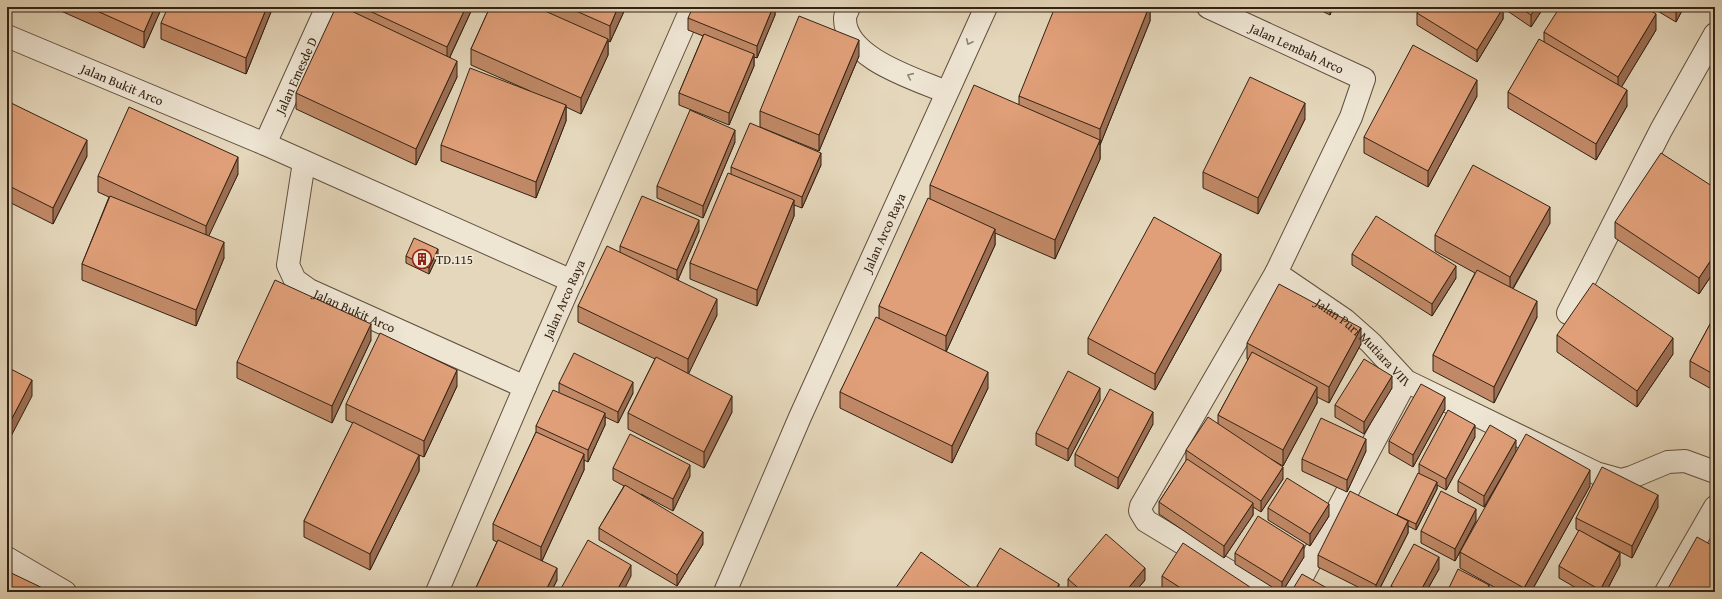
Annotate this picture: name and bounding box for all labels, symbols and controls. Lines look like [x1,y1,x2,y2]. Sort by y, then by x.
street label: Jalan Lembah Arco [1245,18,1347,79]
street label: Jalan Emesde D [270,34,322,119]
one-way arrow [966,38,974,46]
street label: Jalan Bukit Arco [76,58,167,111]
one-way arrow [907,73,915,81]
street label: Jalan Arco Raya [857,189,911,277]
building icon: TD.115 [411,248,433,270]
place label: TD.115 [436,250,473,269]
street label: Jalan Arco Raya [538,256,590,344]
street label: Jalan Bukit Arco [309,283,399,338]
street label: Jalan Puri Mutiara VIII [1310,292,1412,391]

